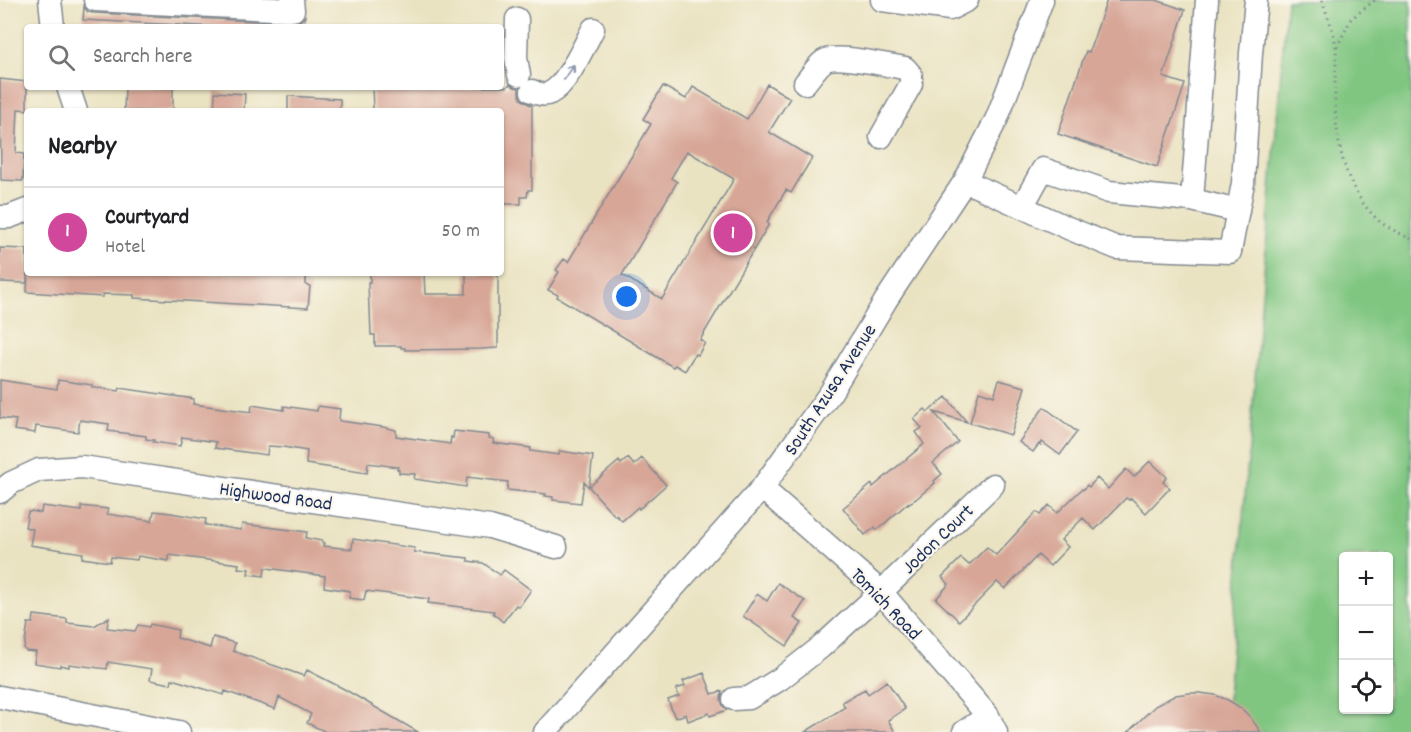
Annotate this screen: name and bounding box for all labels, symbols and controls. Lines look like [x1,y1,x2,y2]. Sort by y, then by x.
search box [24,24,504,90]
icon: search [45,41,78,74]
text: Search here [93,42,192,73]
one-way arrow [563,64,575,80]
text: Nearby [48,129,116,166]
text: Courtyard [105,203,189,234]
pin: 1 [714,210,752,256]
text: 1 [65,218,70,246]
text: 50 m [442,218,480,246]
text: Hotel [105,234,145,262]
your location [612,282,641,311]
street label: South Azusa Avenue [778,319,885,462]
street label: Highwood Road [217,476,334,520]
street label: Jodon Court [897,499,981,582]
map controls [1339,552,1393,714]
button: + [1339,552,1393,606]
street label: Tomich Road [843,562,927,648]
button: − [1339,606,1393,660]
button: locate [1339,660,1393,714]

